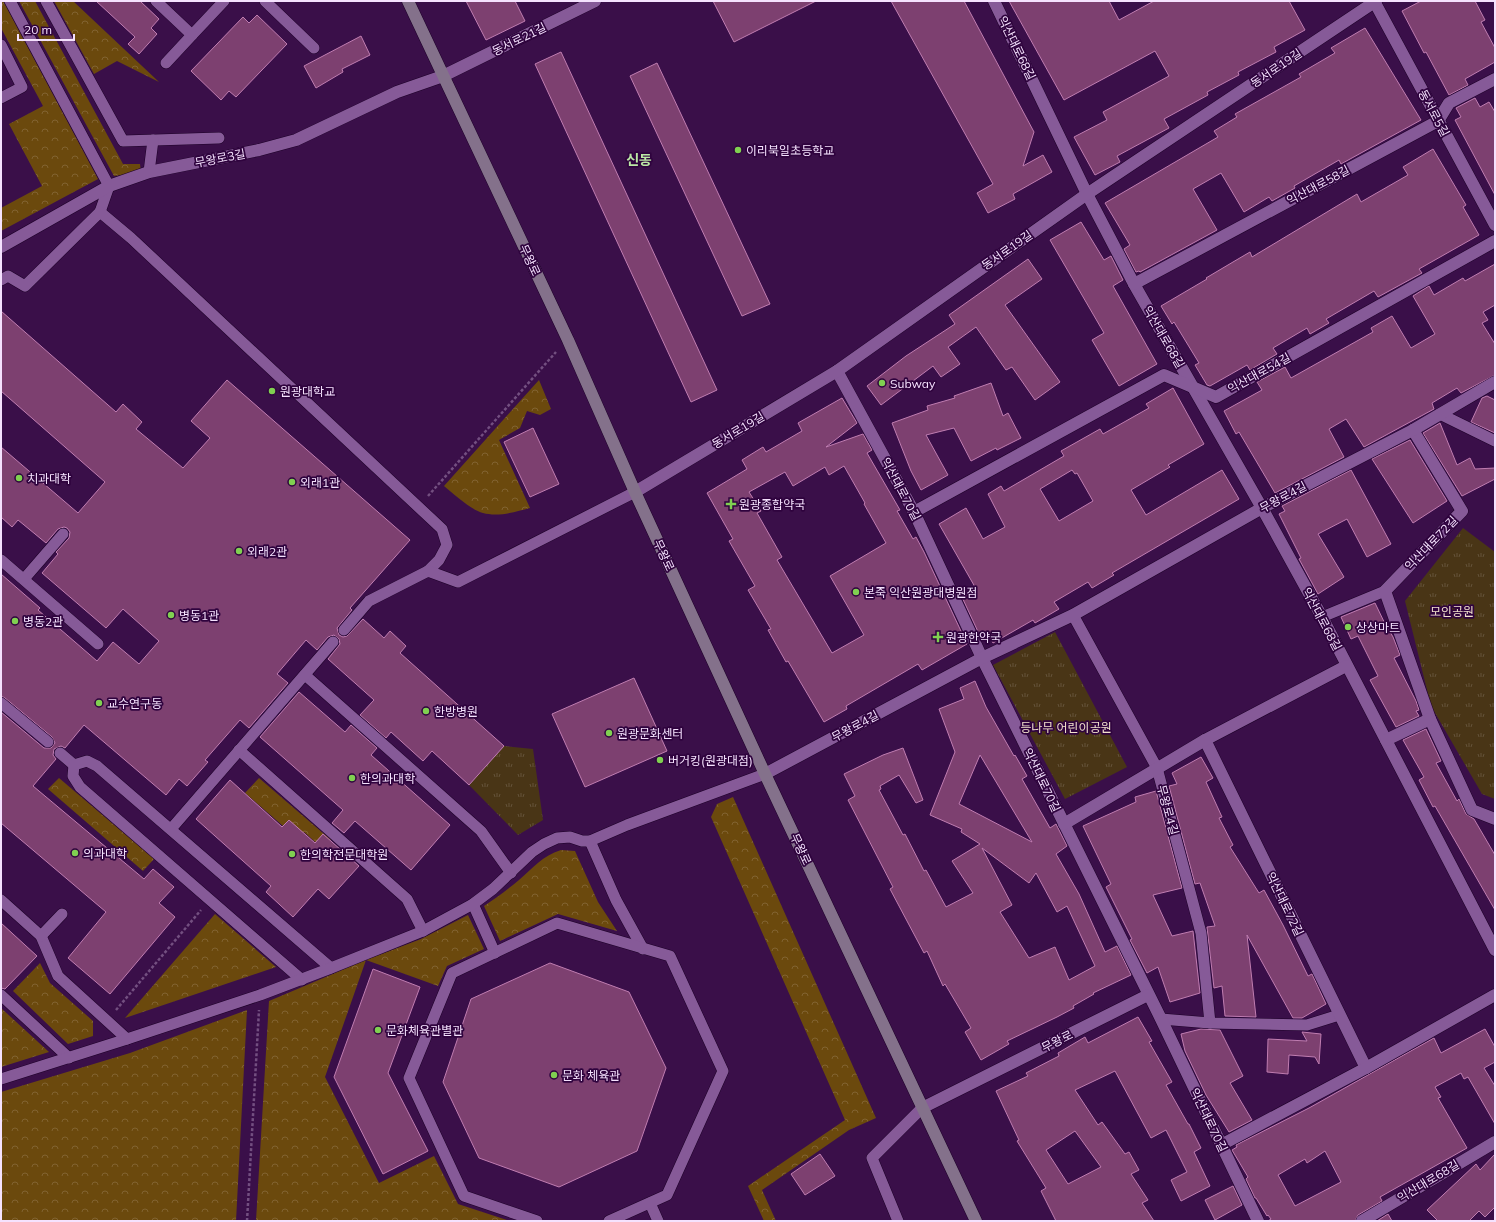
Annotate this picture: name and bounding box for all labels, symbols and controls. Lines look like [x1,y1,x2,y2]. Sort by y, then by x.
street label: 익산대로68길 [995,13,1039,83]
scale bar [18,16,74,42]
street label: 동서로21길 [489,19,549,59]
text: 20 m [24,22,52,37]
street label: 동서로19길 [1248,45,1304,91]
street label: 동서로5길 [1415,87,1453,139]
place label: 이리북일초등학교 [746,143,834,158]
marker: 이리북일초등학교 [733,145,743,155]
street label: 무왕로3길 [193,146,247,170]
district label: 신동 [626,151,652,169]
street label: 익산대로58길 [1284,162,1352,208]
street label: 동서로19길 [979,227,1035,273]
street label: 무왕로 [516,242,544,278]
street label: 익산대로68길 [1140,303,1188,371]
street label: 익산대로54길 [1225,350,1293,396]
place label: Subway [890,376,936,391]
marker: Subway [877,378,887,388]
place label: 원광대학교 [280,384,335,399]
marker: 원광대학교 [267,386,277,396]
street label: 동서로19길 [709,408,767,452]
street label: 익산대로70길 [878,455,924,523]
place label: 치과대학 [27,471,71,486]
marker: 치과대학 [14,473,24,483]
place label: 외래1관 [300,475,340,490]
marker: 외래1관 [287,477,297,487]
street label: 무왕로4길 [1257,478,1309,516]
place label: 원광종합약국 [739,497,805,512]
marker: 원광종합약국 [726,499,736,509]
street label: 익산대로72길 [1401,513,1461,573]
street label: 무왕로 [650,537,678,573]
place label: 외래2관 [247,544,287,559]
marker: 외래2관 [234,546,244,556]
place label: 본죽 익산원광대병원점 [864,585,978,600]
street label: 익산대로68길 [1299,585,1345,653]
marker: 본죽 익산원광대병원점 [851,587,861,597]
park label: 모인공원 [1430,604,1474,619]
place label: 병동1관 [179,608,219,623]
marker: 병동1관 [166,610,176,620]
place label: 병동2관 [23,614,63,629]
marker: 병동2관 [10,616,20,626]
place label: 상상마트 [1356,620,1400,635]
marker: 상상마트 [1343,622,1353,632]
place label: 원광한약국 [946,630,1001,645]
marker: 원광한약국 [933,632,943,642]
place label: 교수연구동 [107,696,162,711]
marker: 교수연구동 [94,698,104,708]
place label: 한방병원 [434,704,478,719]
marker: 한방병원 [421,706,431,716]
street label: 무왕로4길 [829,707,881,745]
park label: 등나무 어린이공원 [1020,720,1112,735]
place label: 원광문화센터 [617,726,683,741]
marker: 원광문화센터 [604,728,614,738]
street label: 익산대로70길 [1020,745,1064,815]
place label: 버거킹(원광대점) [668,753,753,768]
marker: 버거킹(원광대점) [655,755,665,765]
place label: 한의과대학 [360,771,415,786]
marker: 한의과대학 [347,773,357,783]
street label: 무왕로4길 [1154,783,1182,837]
street label: 무왕로 [787,831,815,867]
place label: 의과대학 [83,846,127,861]
place label: 한의학전문대학원 [300,847,388,862]
marker: 의과대학 [70,848,80,858]
marker: 한의학전문대학원 [287,849,297,859]
street label: 익산대로72길 [1263,869,1307,939]
place label: 문화체육관별관 [386,1023,463,1038]
marker: 문화체육관별관 [373,1025,383,1035]
street label: 무왕로 [1039,1027,1075,1055]
place label: 문화 체육관 [562,1068,620,1083]
marker: 문화 체육관 [549,1070,559,1080]
street label: 익산대로70길 [1187,1085,1231,1155]
street label: 익산대로68길 [1394,1157,1462,1205]

